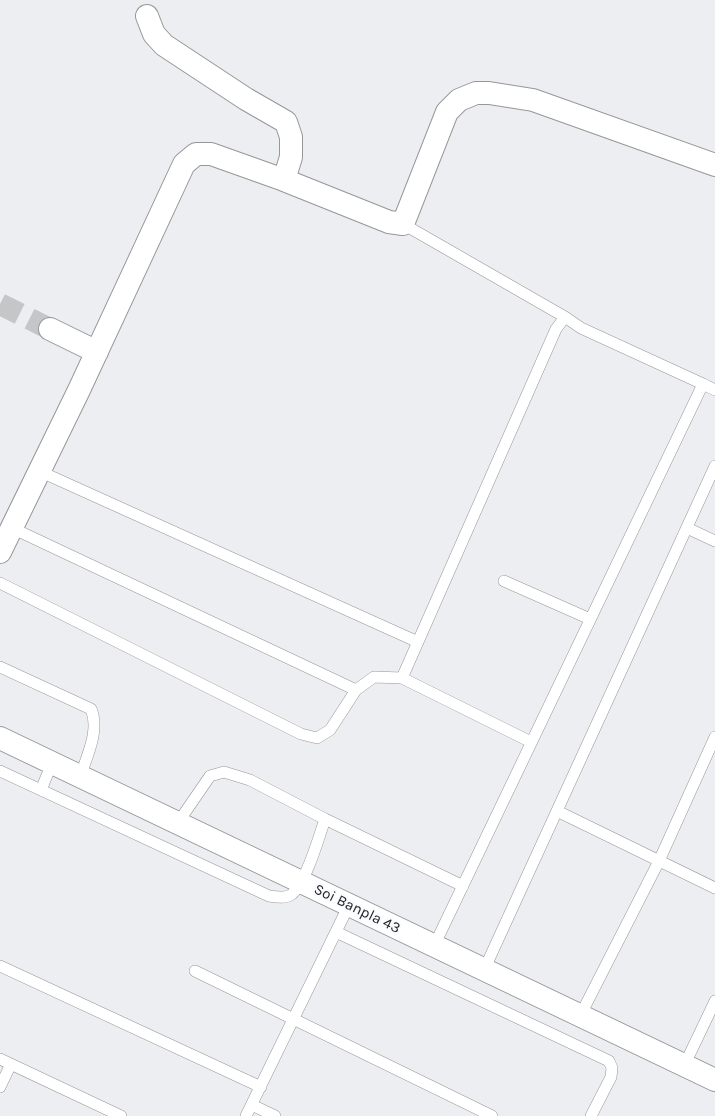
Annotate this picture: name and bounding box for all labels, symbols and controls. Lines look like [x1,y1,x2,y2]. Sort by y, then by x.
street label: Soi Banpla 43 [311,880,403,938]

